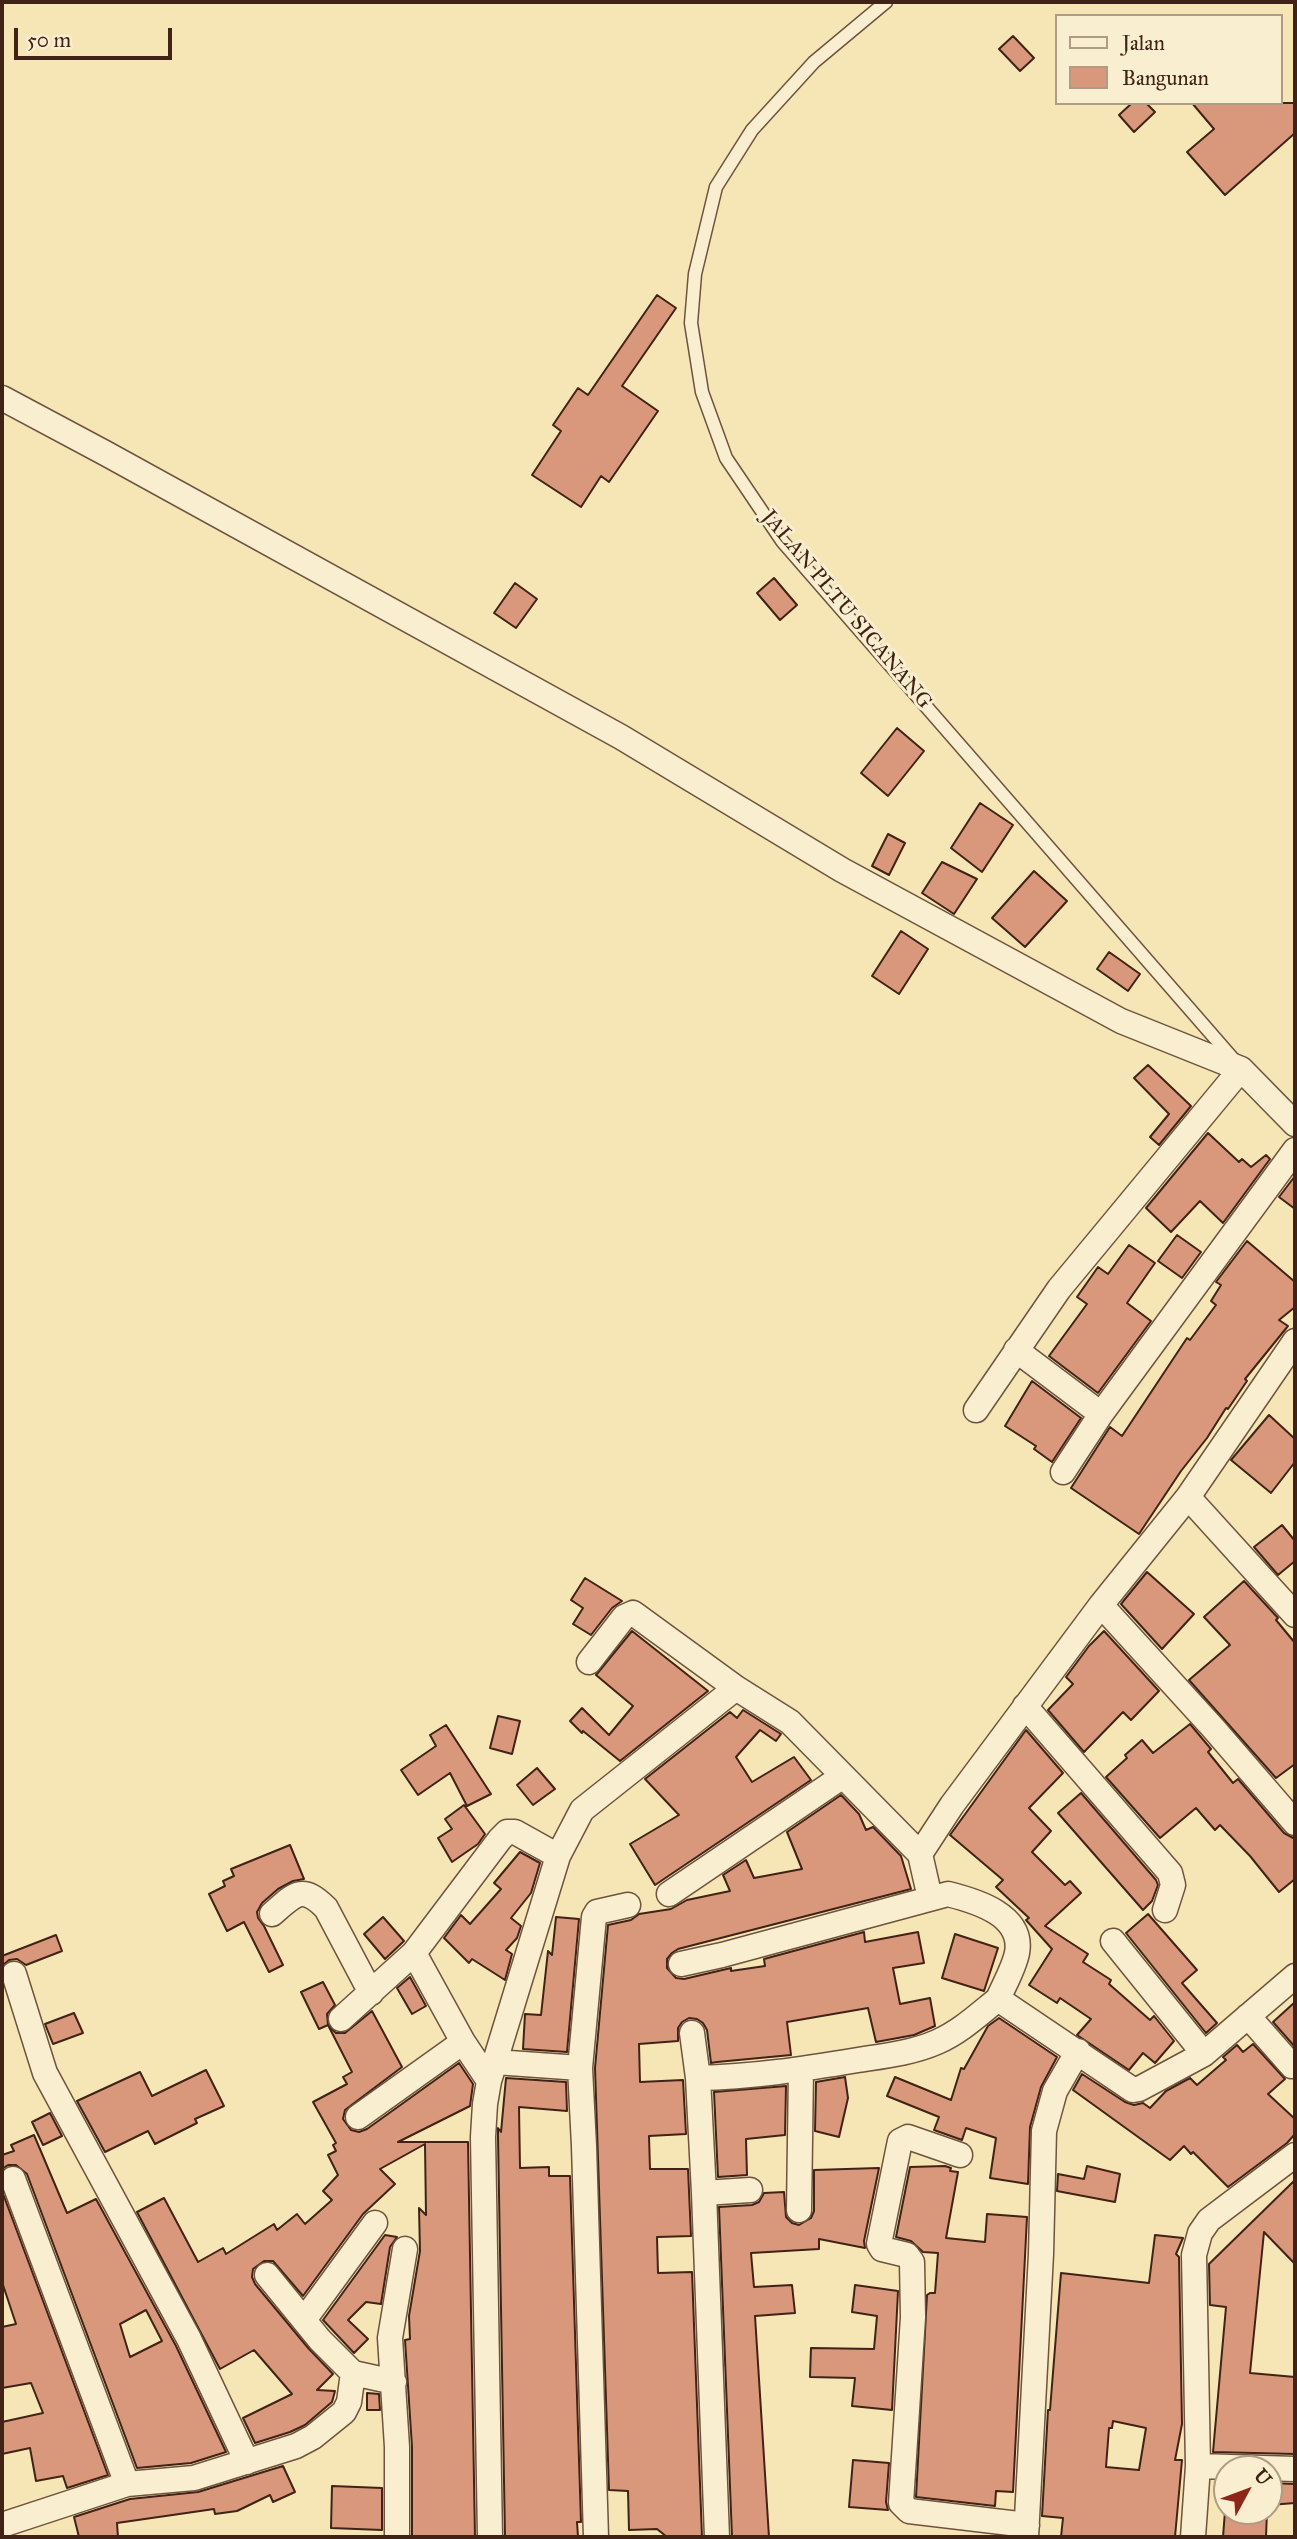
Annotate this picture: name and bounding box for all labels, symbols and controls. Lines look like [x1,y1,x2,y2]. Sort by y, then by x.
scale bar [18,14,175,58]
legend [1056,14,1283,105]
text: 50 m [27,27,71,53]
text: Jalan [1122,30,1165,56]
text: Bangunan [1122,65,1209,91]
street label: JALAN PLTU SICANANG [756,506,936,714]
north arrow [1213,2455,1283,2525]
text: U [1249,2464,1276,2490]

